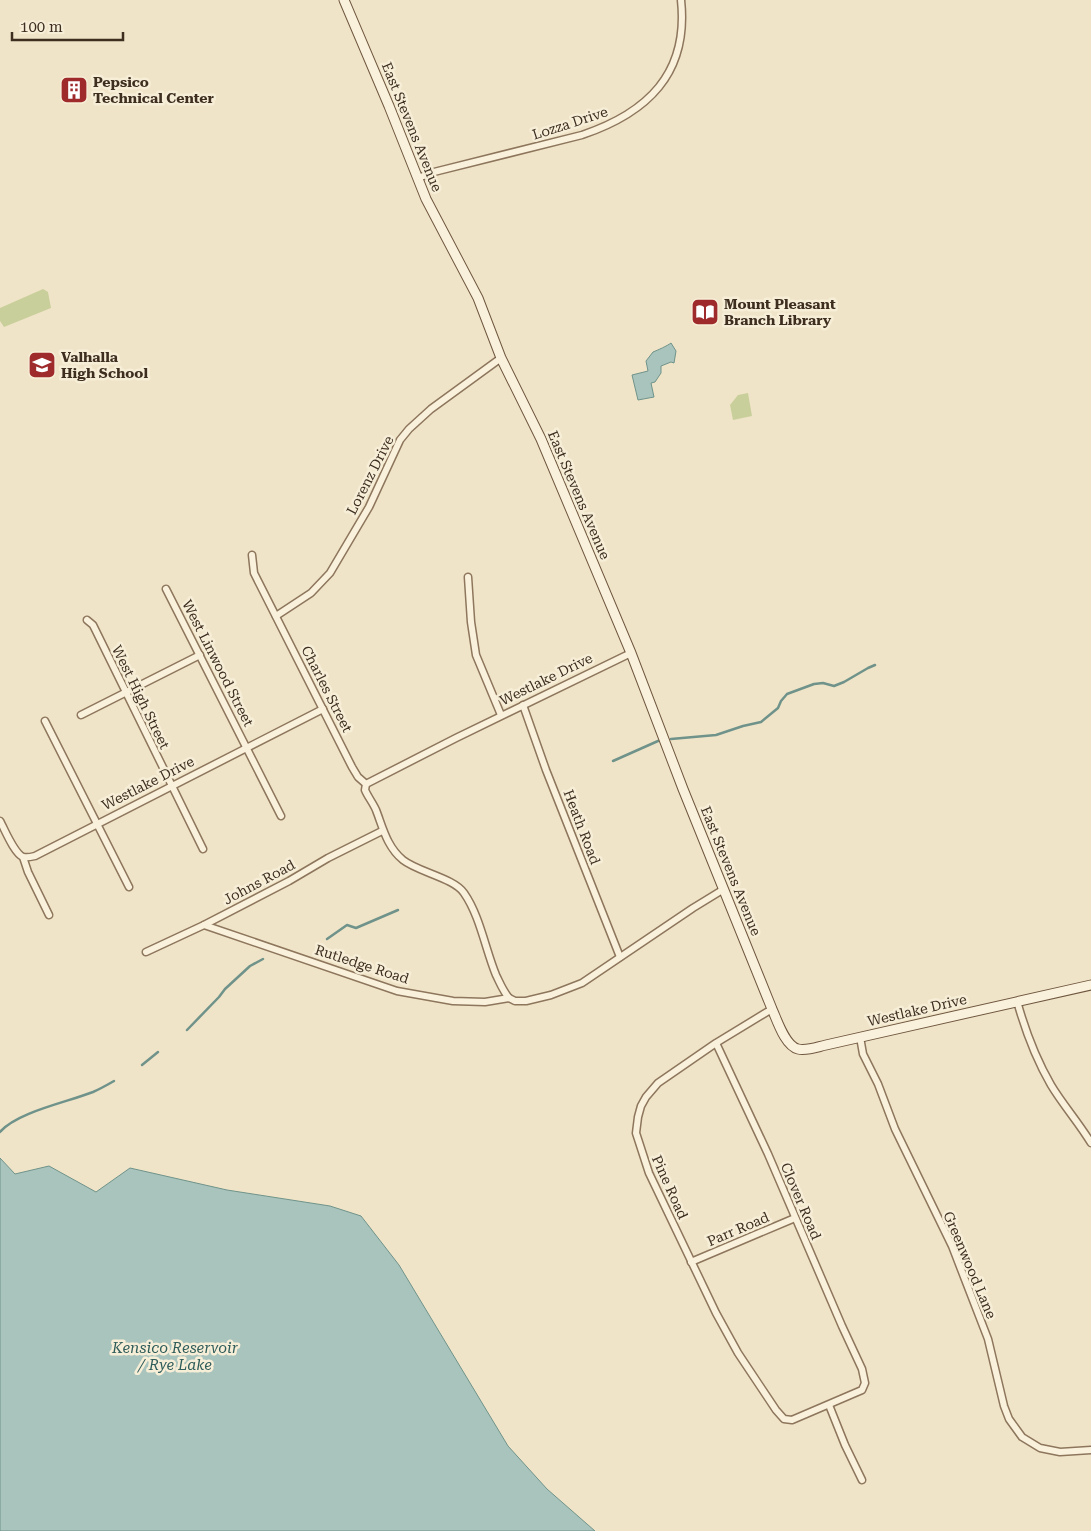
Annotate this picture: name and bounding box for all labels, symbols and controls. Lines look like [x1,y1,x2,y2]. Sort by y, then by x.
scale bar [12,10,124,42]
text: 100 m [20,18,63,36]
street label: East Stevens Avenue [379,60,445,194]
place label: Pepsico Technical Center [93,74,215,106]
building icon: Pepsico Technical Center [59,75,89,105]
street label: Lozza Drive [530,103,610,143]
place label: Mount Pleasant Branch Library [724,296,836,328]
library icon: Mount Pleasant Branch Library [690,297,720,327]
place label: Valhalla High School [61,349,148,381]
school or university icon: Valhalla High School [27,350,57,380]
street label: East Stevens Avenue [545,428,613,562]
street label: Lorenz Drive [343,433,397,517]
street label: West Linwood Street [179,597,257,729]
street label: West High Street [109,642,173,752]
street label: Charles Street [298,643,356,735]
street label: Westlake Drive [497,649,595,708]
street label: Westlake Drive [99,753,197,813]
street label: Heath Road [560,787,604,867]
street label: East Stevens Avenue [698,804,764,938]
street label: Johns Road [220,856,298,908]
street label: Rutledge Road [313,941,411,987]
street label: Westlake Drive [866,991,968,1029]
street label: Pine Road [649,1153,691,1221]
street label: Clover Road [778,1160,824,1242]
street label: Parr Road [705,1209,771,1249]
street label: Greenwood Lane [940,1209,1000,1321]
water label: Kensico Reservoir / Rye Lake [111,1339,239,1374]

